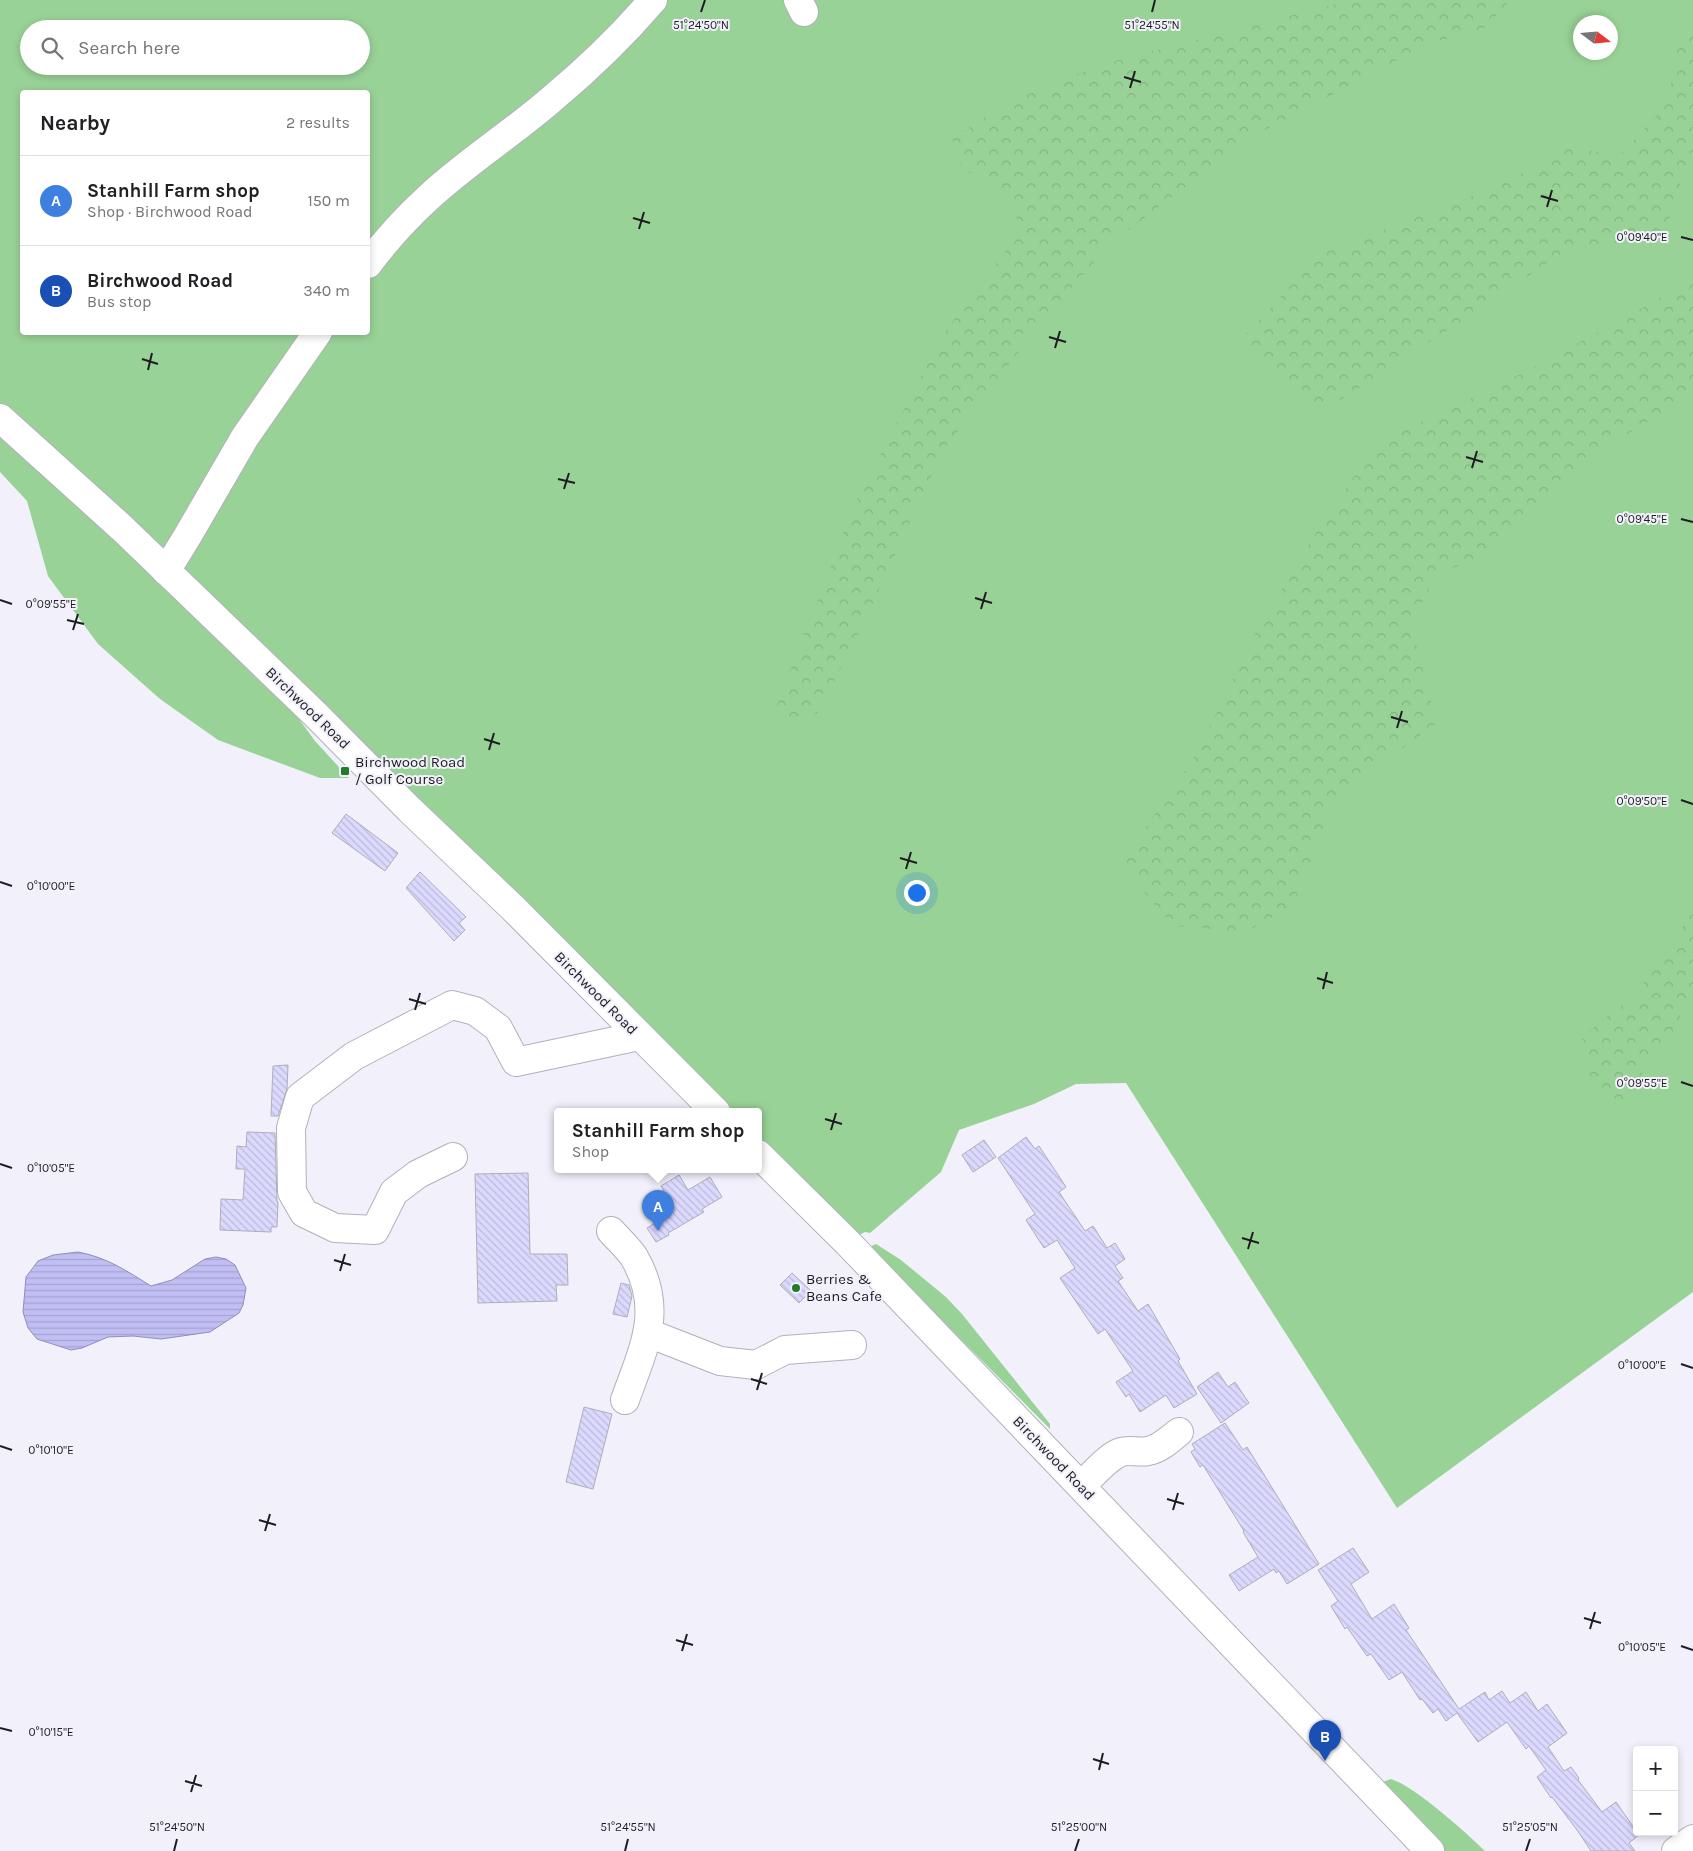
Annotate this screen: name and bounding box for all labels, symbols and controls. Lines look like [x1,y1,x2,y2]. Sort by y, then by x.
north arrow [1573,15,1618,60]
text: 51°24'50"N [673,18,729,32]
text: 51°24'55"N [1124,18,1180,32]
search box [20,20,370,75]
icon: search [38,34,66,62]
text: Search here [78,37,180,59]
text: Nearby [40,111,110,135]
text: 2 results [286,113,350,132]
text: Stanhill Farm shop [87,180,260,202]
text: A [51,191,61,210]
text: 150 m [307,191,350,210]
text: Shop · Birchwood Road [87,202,252,221]
text: 0°09'40"E [1616,230,1668,244]
text: Birchwood Road [87,270,233,292]
text: B [51,281,61,300]
text: 340 m [303,281,350,300]
text: Bus stop [87,292,151,311]
text: 0°09'45"E [1617,512,1667,526]
text: 0°09'55"E [26,597,76,611]
street label: Birchwood Road [262,663,354,753]
place label: Birchwood Road / Golf Course [355,753,465,788]
marker: Birchwood Road / Golf Course [339,765,351,777]
text: 0°09'50"E [1616,794,1668,808]
text: 0°10'00"E [27,879,75,893]
your location [904,880,930,906]
street label: Birchwood Road [551,948,641,1038]
text: 0°09'55"E [1617,1076,1667,1090]
popup [554,1108,762,1173]
text: Stanhill Farm shop [572,1120,744,1142]
text: Shop [572,1142,609,1161]
text: 0°10'05"E [27,1161,75,1175]
pin: A [642,1190,674,1231]
place label: Berries & Beans Cafe [806,1270,882,1305]
marker: Berries & Beans Cafe [790,1282,802,1294]
text: 0°10'00"E [1618,1358,1666,1372]
street label: Birchwood Road [1009,1412,1099,1504]
text: 0°10'10"E [28,1443,74,1457]
text: 0°10'05"E [1618,1640,1666,1654]
pin: B [1309,1720,1341,1761]
text: 0°10'15"E [28,1725,74,1739]
map controls [1633,1746,1678,1836]
button: + [1633,1746,1678,1791]
button: − [1633,1791,1678,1836]
text: 51°24'50"N [149,1820,205,1834]
text: 51°24'55"N [600,1820,656,1834]
text: 51°25'00"N [1051,1820,1107,1834]
text: 51°25'05"N [1502,1820,1558,1834]

